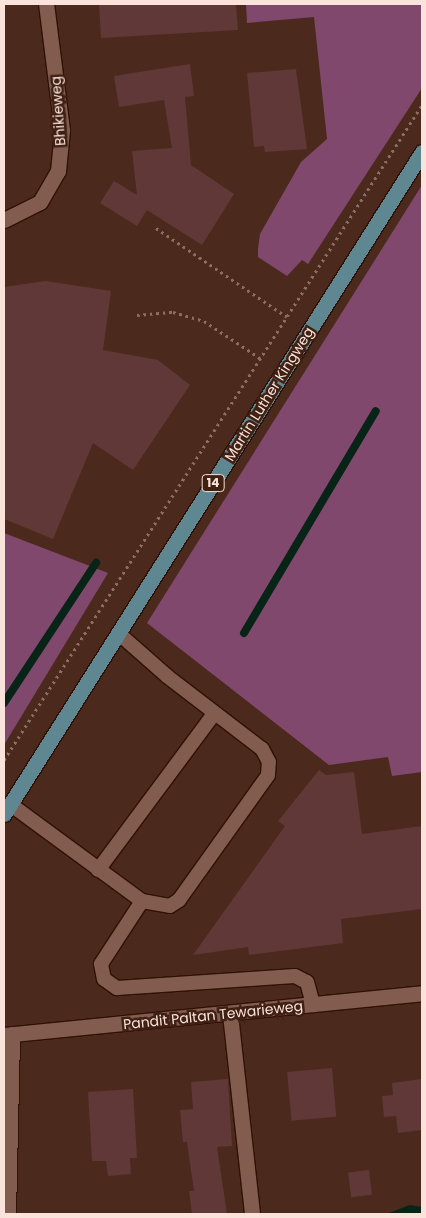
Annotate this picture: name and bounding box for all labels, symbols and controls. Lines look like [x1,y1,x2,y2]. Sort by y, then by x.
street label: Bhikieweg [47,76,69,146]
street label: Martin Luther Kingweg [221,324,317,464]
road number: 14 [200,473,226,492]
street label: Pandit Paltan Tewarieweg [122,997,304,1033]

